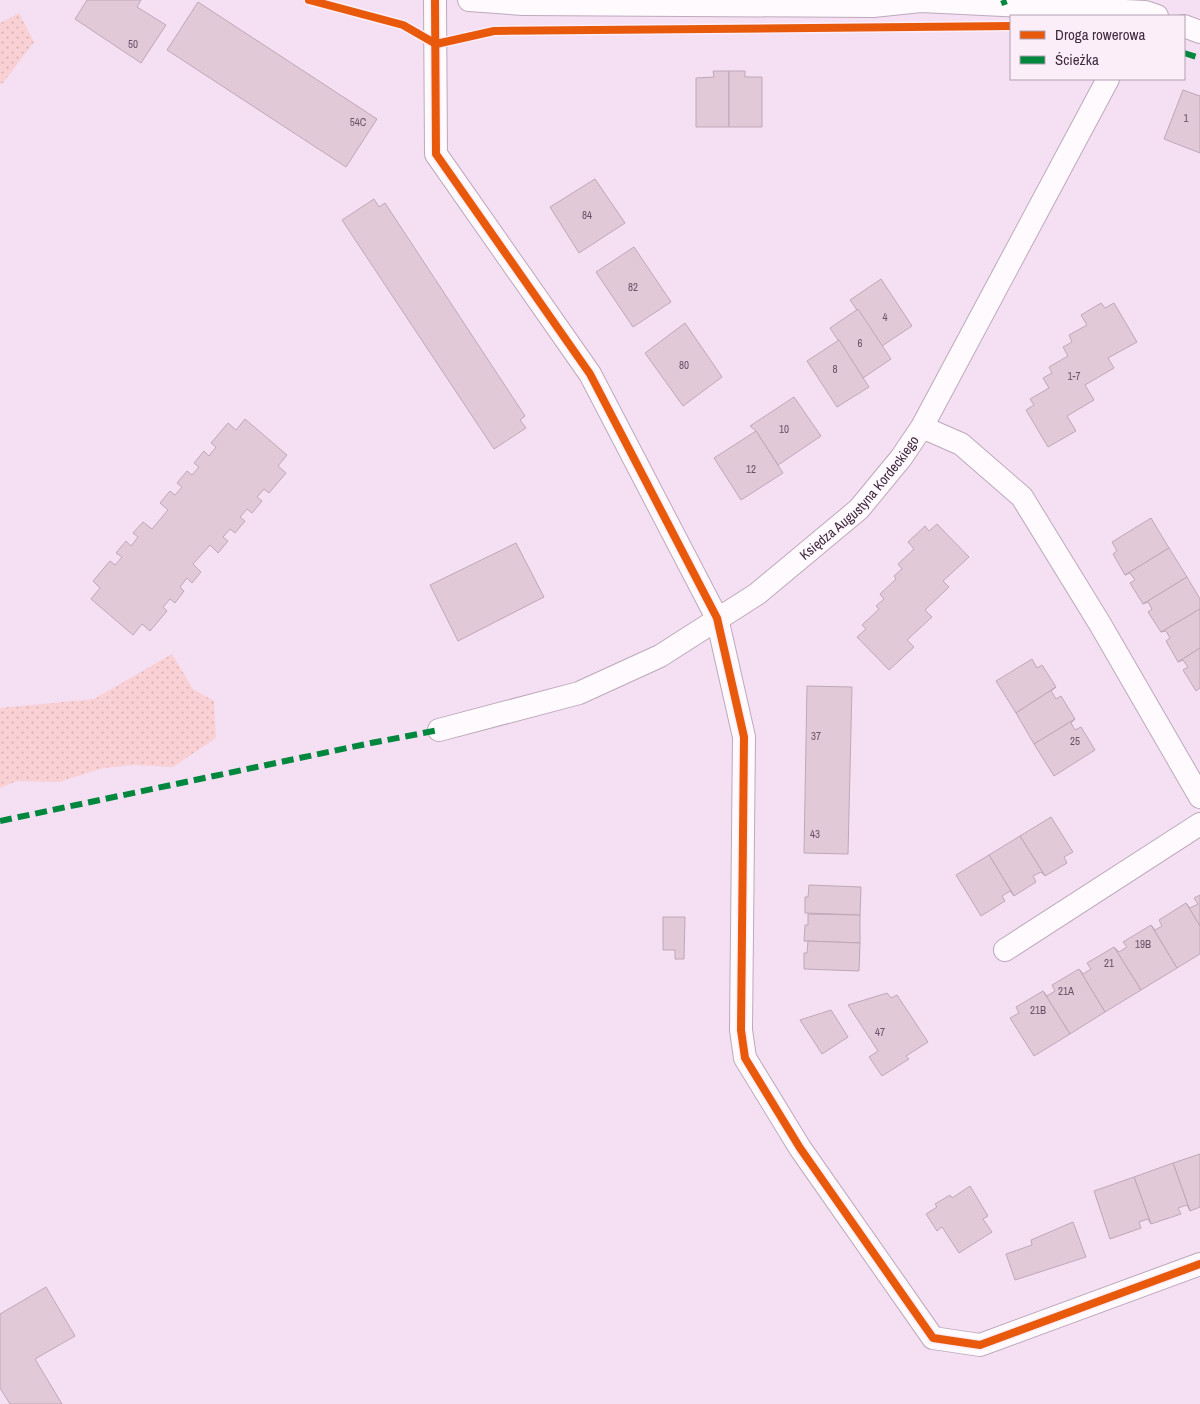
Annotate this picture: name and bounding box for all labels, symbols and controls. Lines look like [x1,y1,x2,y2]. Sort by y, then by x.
legend [1010,15,1185,80]
text: Droga rowerowa [1055,24,1145,45]
house number: 50 [128,37,138,51]
text: Ścieżka [1055,49,1099,70]
house number: 1 [1183,111,1189,125]
house number: 54C [350,115,367,129]
house number: 84 [582,208,592,222]
house number: 82 [628,280,638,294]
house number: 4 [882,310,888,324]
house number: 6 [857,336,863,350]
house number: 80 [679,358,689,372]
house number: 8 [832,362,838,376]
house number: 1-7 [1067,369,1081,383]
house number: 10 [779,422,789,436]
street label: Księdza Augustyna Kordeckiego [796,432,923,564]
house number: 12 [746,462,756,476]
house number: 37 [811,729,821,743]
house number: 25 [1070,734,1080,748]
house number: 43 [810,827,820,841]
house number: 19B [1135,937,1151,951]
house number: 21 [1104,956,1114,970]
house number: 21A [1058,984,1075,998]
house number: 21B [1030,1003,1046,1017]
house number: 47 [875,1025,885,1039]

